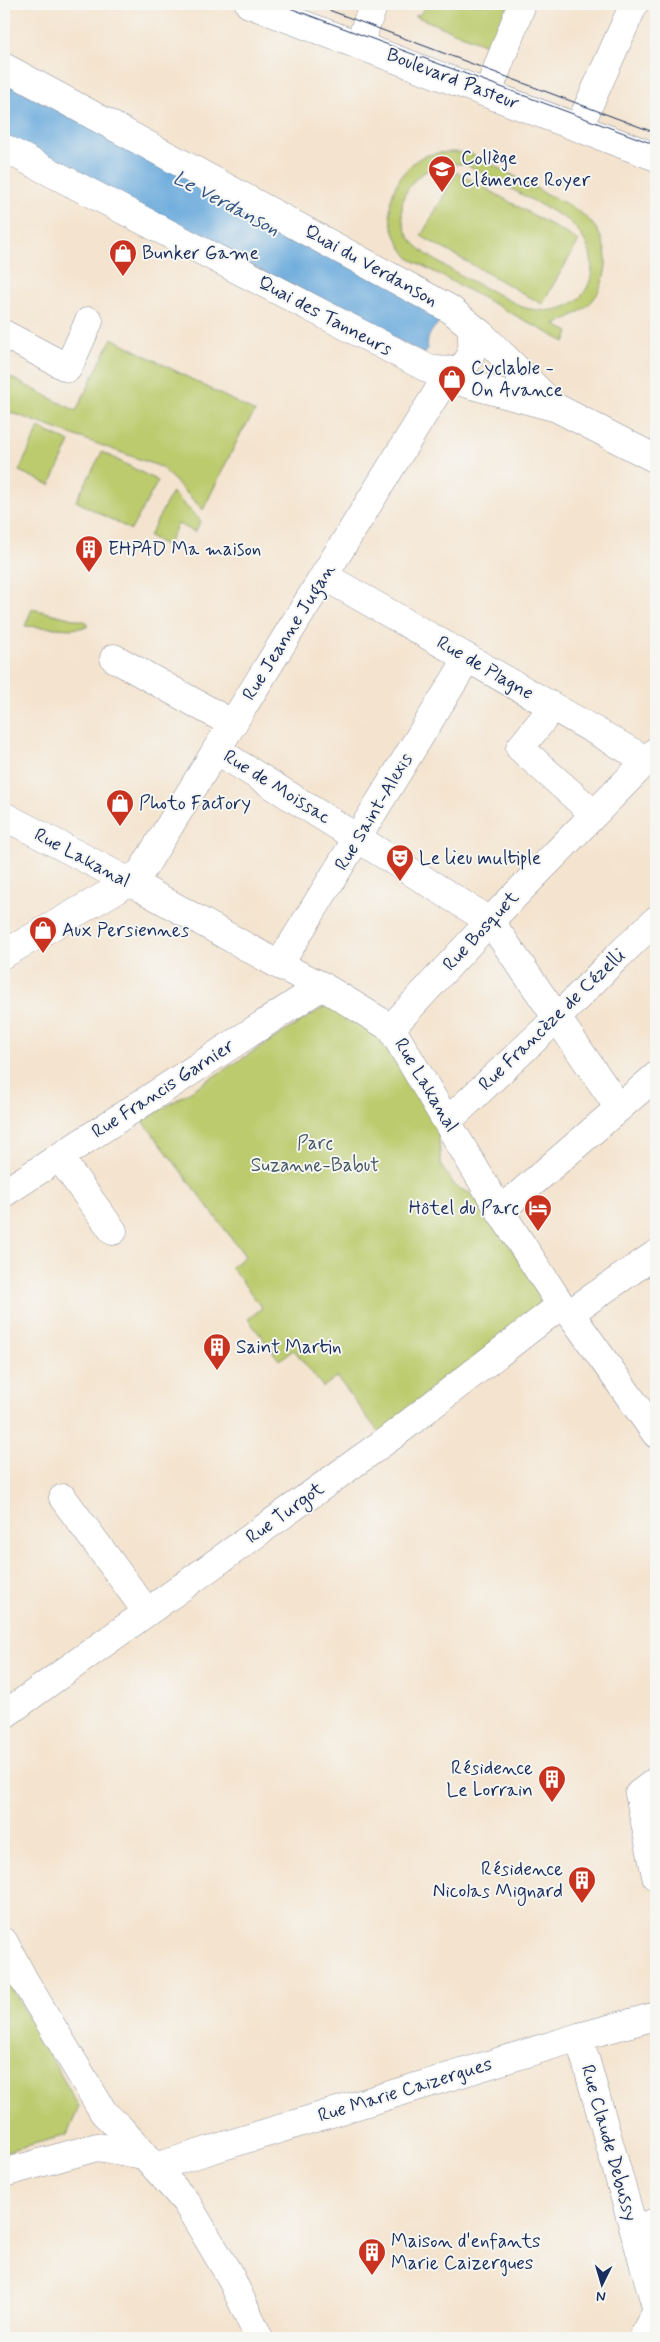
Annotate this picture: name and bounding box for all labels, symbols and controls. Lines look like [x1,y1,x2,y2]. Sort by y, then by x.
street label: Boulevard Pasteur [383,42,523,116]
place label: Collège Clémence Royer [461,146,590,193]
school or university icon: Collège Clémence Royer [427,154,457,193]
water label: Le Verdanson [168,165,284,243]
street label: Quai du Verdanson [300,219,442,313]
shop icon: Bunker Game [108,238,138,277]
place label: Bunker Game [142,241,259,266]
street label: Quai des Tanneurs [254,270,397,362]
place label: Cyclable - On Avance [471,356,563,403]
shop icon: Cyclable - On Avance [437,364,467,403]
building icon: EHPAD Ma maison [74,534,104,573]
place label: EHPAD Ma maison [108,537,261,562]
street label: Rue Jeanne Jugan [237,559,344,707]
street label: Rue de Plagne [431,630,538,707]
street label: Rue de Moissac [218,744,336,830]
street label: Rue Saint-Alexis [329,748,419,875]
shop icon: Photo Factory [105,788,135,827]
place label: Photo Factory [139,791,251,816]
street label: Rue Lakanal [30,822,134,894]
theatre icon: Le lieu multiple [385,843,415,882]
place label: Le lieu multiple [419,846,541,871]
street label: Rue Bosquet [437,886,525,976]
shop icon: Aux Persiennes [28,915,58,954]
place label: Aux Persiennes [62,918,190,943]
street label: Rue Francèze de Cézelli [473,943,631,1097]
street label: Rue Francis Garnier [87,1033,239,1144]
street label: Rue Lakanal [388,1033,464,1137]
park label: Parc Suzanne-Babut [251,1131,379,1178]
hotel icon: Hôtel du Parc [523,1193,553,1232]
place label: Hôtel du Parc [409,1196,519,1221]
building icon: Saint Martin [202,1332,232,1371]
place label: Saint Martin [236,1335,341,1360]
street label: Rue Turgot [241,1476,330,1551]
place label: Résidence Le Lorrain [446,1756,533,1803]
building icon: Résidence Le Lorrain [537,1764,567,1803]
place label: Résidence Nicolas Mignard [433,1857,563,1906]
building icon: Résidence Nicolas Mignard [567,1865,597,1904]
street label: Rue Marie Caizergues [315,2052,495,2129]
street label: Rue Claude Debussy [575,2062,643,2224]
place label: Maison d'enfants Marie Caizergues [391,2229,541,2277]
building icon: Maison d'enfants Marie Caizergues [357,2237,387,2276]
north arrow [578,2260,628,2310]
text: N [596,2287,606,2305]

